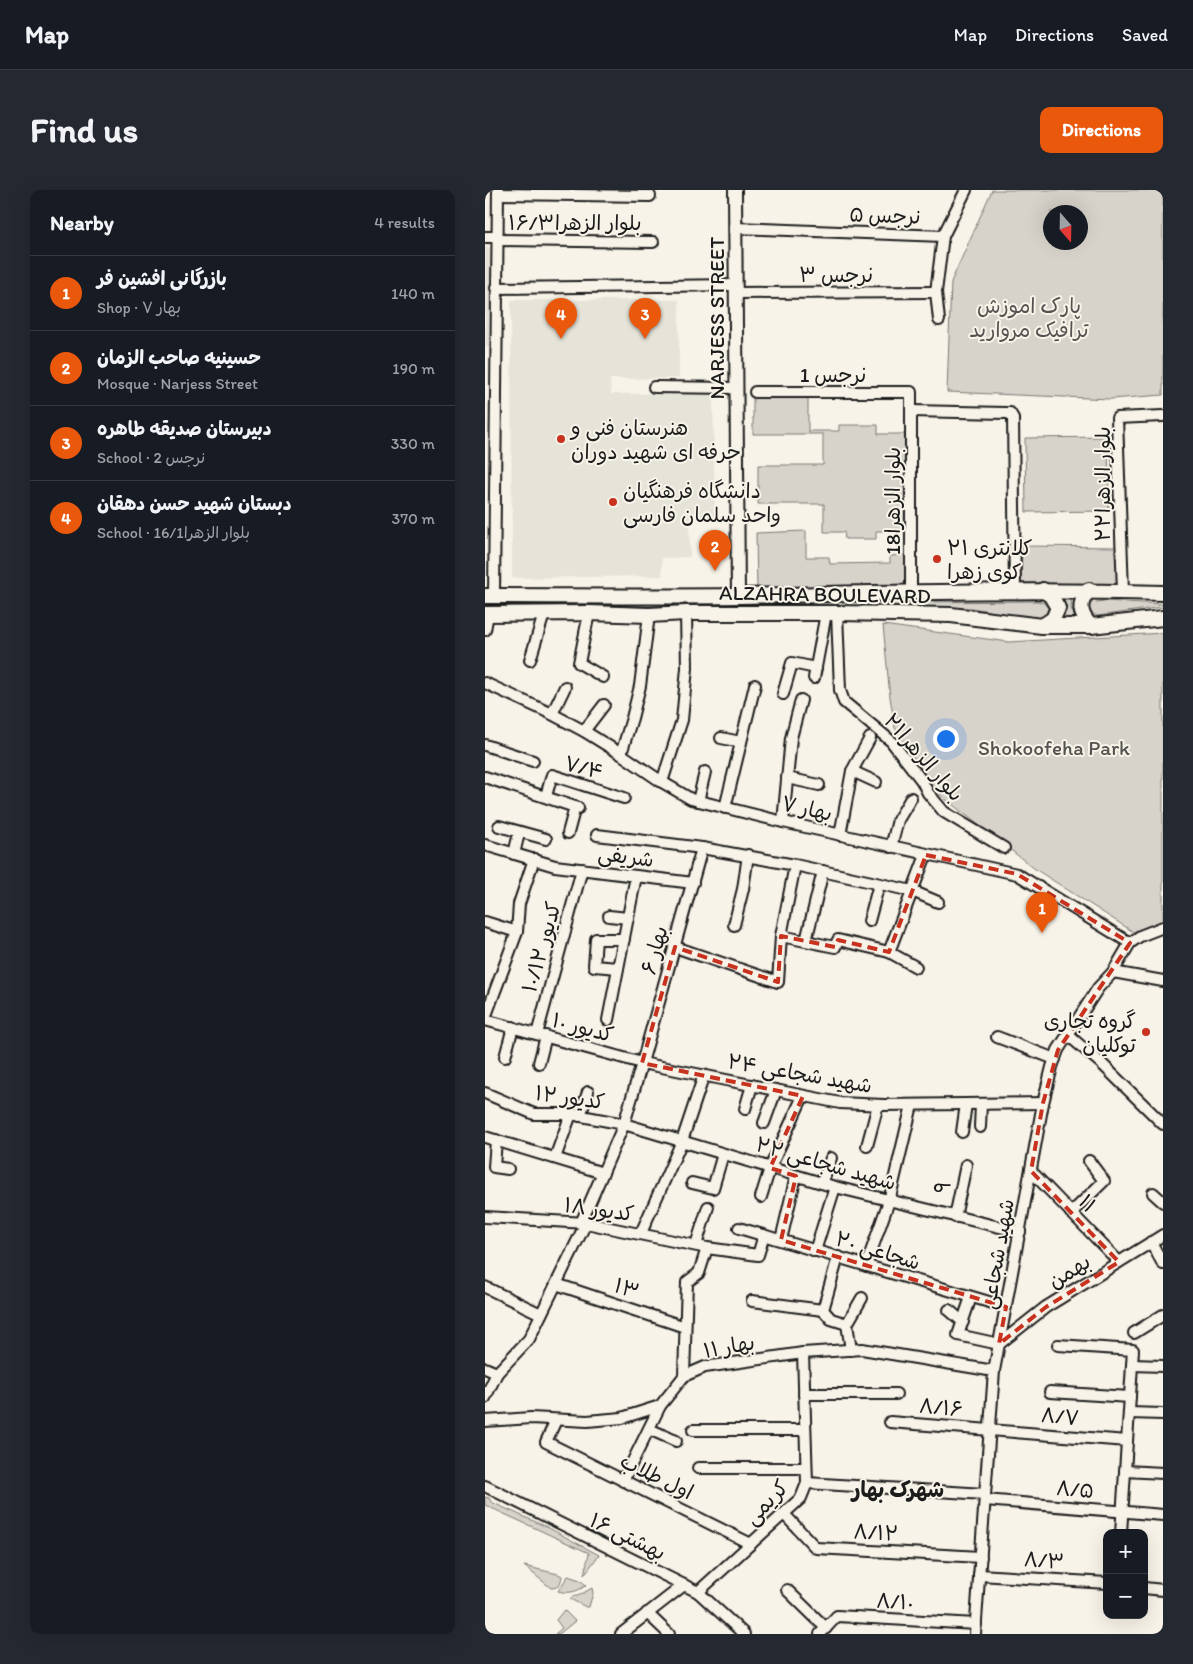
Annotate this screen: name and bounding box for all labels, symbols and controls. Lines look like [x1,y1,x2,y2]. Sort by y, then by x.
text: Map [25,20,69,49]
text: Map [954,24,987,46]
text: Directions [1015,24,1094,46]
text: Saved [1122,24,1168,46]
button: Directions [1040,107,1163,153]
text: Find us [30,109,138,151]
street label: نرجس ۵ [849,201,921,229]
north arrow [1043,205,1088,250]
text: Nearby [50,210,114,235]
street label: بلوار الزهرا۱۶/۳ [508,210,642,236]
text: 4 results [374,213,435,232]
street label: NARJESS STREET [704,236,729,399]
street label: نرجس ۳ [799,262,873,287]
text: بازرگانی افشین فر [97,267,227,290]
text: 1 [62,284,70,303]
text: 140 m [391,284,435,303]
park label: پارک اموزش ترافیک مروارید [969,293,1090,342]
text: Shop · بهار ۷ [97,298,181,317]
pin: 4 [545,298,577,339]
pin: 3 [629,298,661,339]
text: حسینیه صاحب الزمان [97,346,261,369]
text: 2 [62,359,70,378]
text: 190 m [392,359,435,378]
street label: 1 نرجس [800,362,866,387]
text: Mosque · Narjess Street [97,374,258,393]
place label: هنرستان فنی و حرفه ای شهید دوران [569,415,741,466]
text: دبیرستان صدیقه طاهره [97,417,272,440]
street label: بلوار الزهرا۲۲ [1090,426,1116,542]
marker: هنرستان فنی و حرفه ای شهید دوران [555,433,567,445]
text: 3 [62,434,70,453]
text: 330 m [391,434,435,453]
street label: 18بلوار الزهرا [880,447,906,555]
text: School · 2 نرجس [97,448,205,467]
place label: دانشگاه فرهنگیان واحد سلمان فارسی [623,478,781,529]
text: دبستان شهید حسن دهقان [97,492,292,515]
marker: دانشگاه فرهنگیان واحد سلمان فارسی [607,496,619,508]
text: 4 [61,509,71,528]
text: 370 m [391,509,435,528]
text: School · بلوار الزهرا16/1 [97,523,250,542]
pin: 2 [699,530,731,571]
place label: کلانتری ۲۱ کوی زهرا [947,535,1033,585]
marker: کلانتری ۲۱ کوی زهرا [931,553,943,565]
street label: ALZAHRA BOULEVARD [719,580,931,608]
street label: بلوار الزهرا۲۱ [878,708,969,807]
your location [933,726,959,752]
park label: Shokoofeha Park [978,735,1130,760]
street label: ۷/۴ [562,750,606,784]
street label: بهار ۷ [779,790,835,827]
street label: شریفی [596,840,655,874]
pin: 1 [1026,892,1058,933]
street label: کدیور ۱۰/۱۲ [516,899,567,996]
street label: بهار ۶ [635,923,674,977]
street label: کدیور ۱۰ [549,1007,616,1048]
place label: گروه تجاری توکلیان [1044,1008,1137,1058]
marker: گروه تجاری توکلیان [1140,1026,1152,1038]
street label: شهید شجاعی ۲۴ [725,1048,874,1100]
street label: کدیور ۱۲ [534,1080,606,1115]
street label: شهید شجاعی ۲۲ [752,1131,899,1197]
street label: ۹ [928,1178,956,1196]
street label: ۱۱ [1074,1189,1102,1217]
street label: کدیور ۱۸ [562,1192,636,1227]
street label: شهید شجاعی [975,1197,1021,1312]
street label: شجاعی ۲۰ [832,1225,923,1277]
street label: بهمن [1043,1248,1095,1294]
street label: ۱۳ [611,1272,643,1304]
street label: بهار ۱۱ [701,1329,757,1364]
street label: ۸/۱۶ [918,1393,964,1421]
street label: ۸/۷ [1040,1402,1080,1430]
street label: اول طلاب [616,1448,698,1505]
street label: کریمی [739,1474,795,1531]
street label: ۸/۵ [1055,1475,1095,1503]
district label: شهرک بهار [850,1476,944,1503]
street label: ۱۶ بهشتی [585,1507,670,1567]
street label: ۸/۱۲ [853,1518,899,1546]
map controls [1103,1529,1148,1619]
button: + [1103,1529,1148,1574]
street label: ۸/۳ [1023,1546,1065,1574]
button: − [1103,1574,1148,1619]
street label: ۸/۱۰ [875,1588,915,1614]

